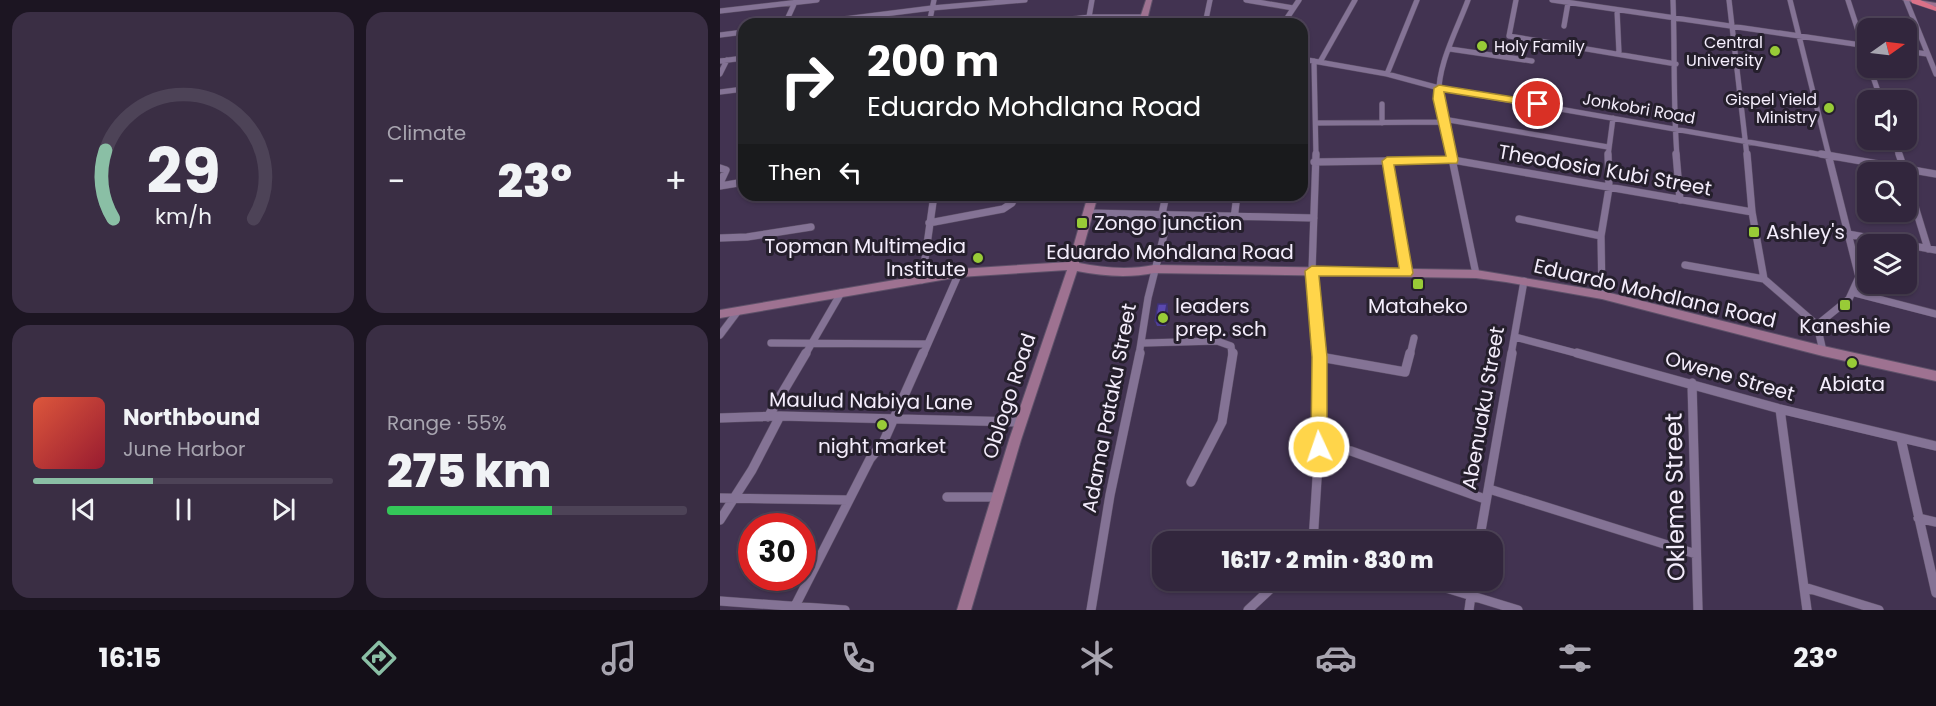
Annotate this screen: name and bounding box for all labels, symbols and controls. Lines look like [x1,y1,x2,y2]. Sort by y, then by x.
north arrow [1857,18,1917,78]
map controls [1857,18,1917,294]
place label: Central University [1686,31,1763,72]
text: 200 m [867,32,999,91]
place label: Holy Family [1494,35,1585,58]
marker: Holy Family [1475,39,1489,53]
icon: right [768,42,846,120]
marker: Central University [1768,44,1782,58]
pin [1512,78,1563,129]
icon: arrive [1521,87,1554,120]
street label: Jonkobri Road [1581,87,1697,130]
text: Eduardo Mohdlana Road [867,88,1201,125]
place label: Gispel Yield Ministry [1725,88,1817,129]
button: sound [1857,90,1917,150]
marker: Gispel Yield Ministry [1822,101,1836,115]
text: Climate [387,119,466,147]
text: 29 [146,127,220,215]
street label: Theodosia Kubi Street [1496,137,1714,203]
text: 23° [497,150,572,213]
icon: left [834,156,867,189]
text: Then [768,157,822,188]
text: − [387,158,405,205]
text: + [664,158,687,205]
button: search [1857,162,1917,222]
text: km/h [154,202,212,233]
place label: Zongo junction [1094,209,1243,237]
marker: Zongo junction [1075,216,1089,230]
place label: Ashley's [1766,218,1845,246]
marker: Ashley's [1747,225,1761,239]
place label: Topman Multimedia Institute [765,232,966,283]
button: layers [1857,234,1917,294]
street label: Eduardo Mohdlana Road [1046,238,1294,266]
marker: Topman Multimedia Institute [971,251,985,265]
street label: Eduardo Mohdlana Road [1531,252,1779,334]
marker: Mataheko [1411,277,1425,291]
place label: leaders prep. sch [1175,292,1267,343]
place label: Mataheko [1368,292,1468,320]
marker: Kaneshie [1838,298,1852,312]
street label: Adama Pataku Street [1075,301,1143,515]
marker: leaders prep. sch [1156,311,1170,325]
place label: Kaneshie [1799,312,1891,340]
street label: Abenuaku Street [1455,324,1511,492]
street label: Oblogo Road [976,330,1042,462]
street label: Owene Street [1662,344,1798,408]
marker: Abiata [1845,356,1859,370]
place label: Abiata [1819,370,1885,398]
street label: Maulud Nabiya Lane [769,385,973,417]
text: Northbound [123,402,260,433]
text: Range · 55% [387,409,507,437]
street label: Okleme Street [1657,413,1692,581]
position arrow [1287,415,1351,479]
marker: night market [875,418,889,432]
place label: night market [818,432,946,460]
text: June Harbor [123,435,246,463]
text: 275 km [387,440,551,503]
icon: previous [67,493,100,526]
icon: pause [167,493,200,526]
icon: next [267,493,300,526]
speed limit sign: 30 [738,513,816,591]
text: 16:17 · 2 min · 830 m [1221,545,1434,576]
icon: directions [358,637,400,679]
icon: music [598,637,640,679]
icon: phone [837,637,879,679]
icon: climate [1076,637,1118,679]
icon: car [1315,637,1357,679]
icon: filters [1554,637,1596,679]
text: 16:15 [99,639,161,676]
text: 23° [1793,639,1837,676]

